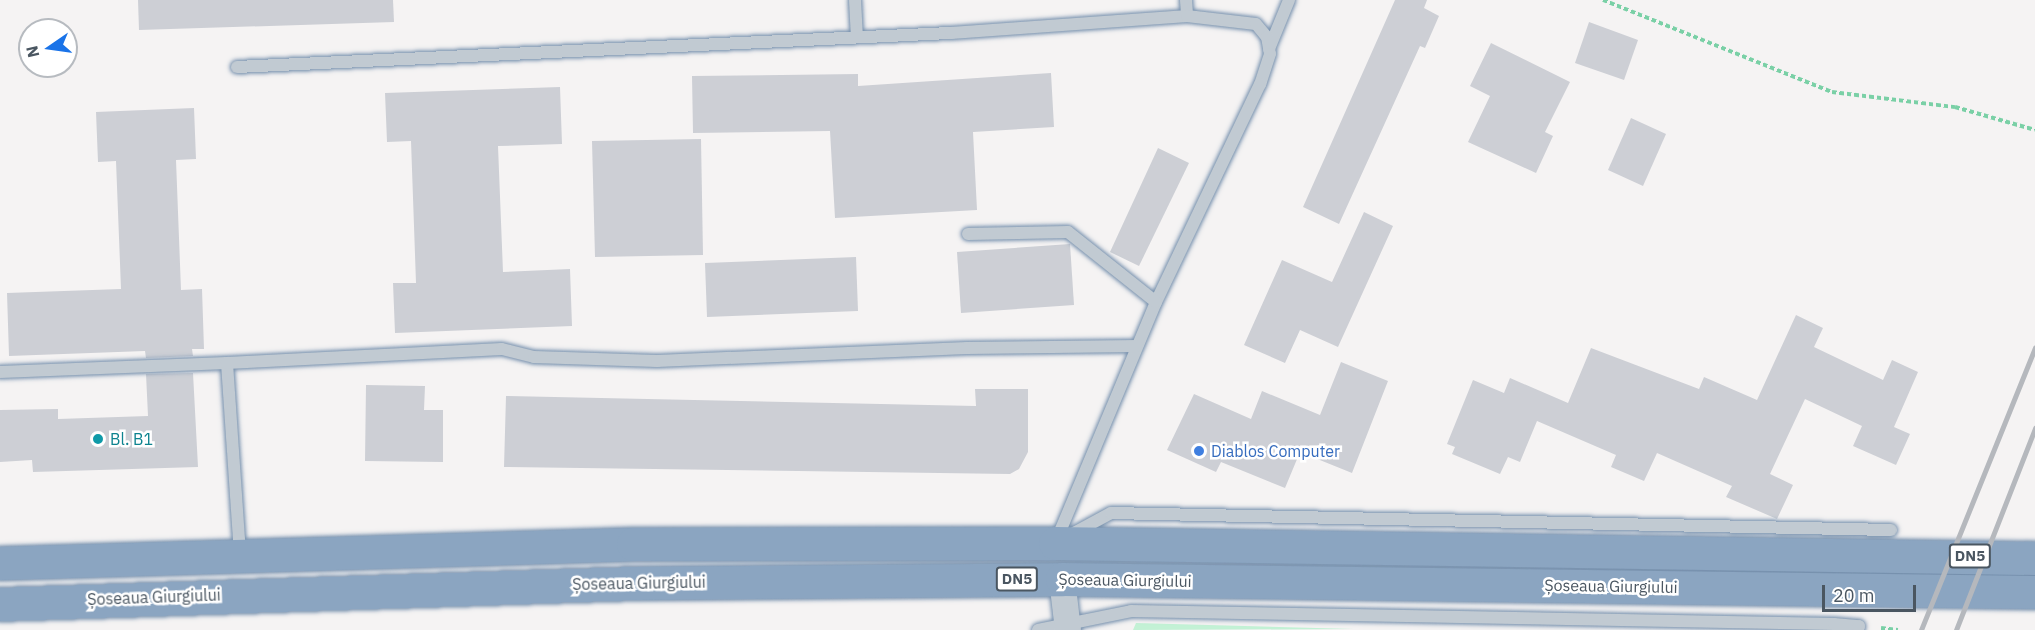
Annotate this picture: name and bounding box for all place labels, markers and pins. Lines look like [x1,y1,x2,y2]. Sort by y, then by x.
place label: Bl. B1 [110,429,153,449]
marker: Bl. B1 [91,432,105,446]
place label: Diablos Computer [1211,441,1340,461]
marker: Diablos Computer [1192,444,1206,458]

